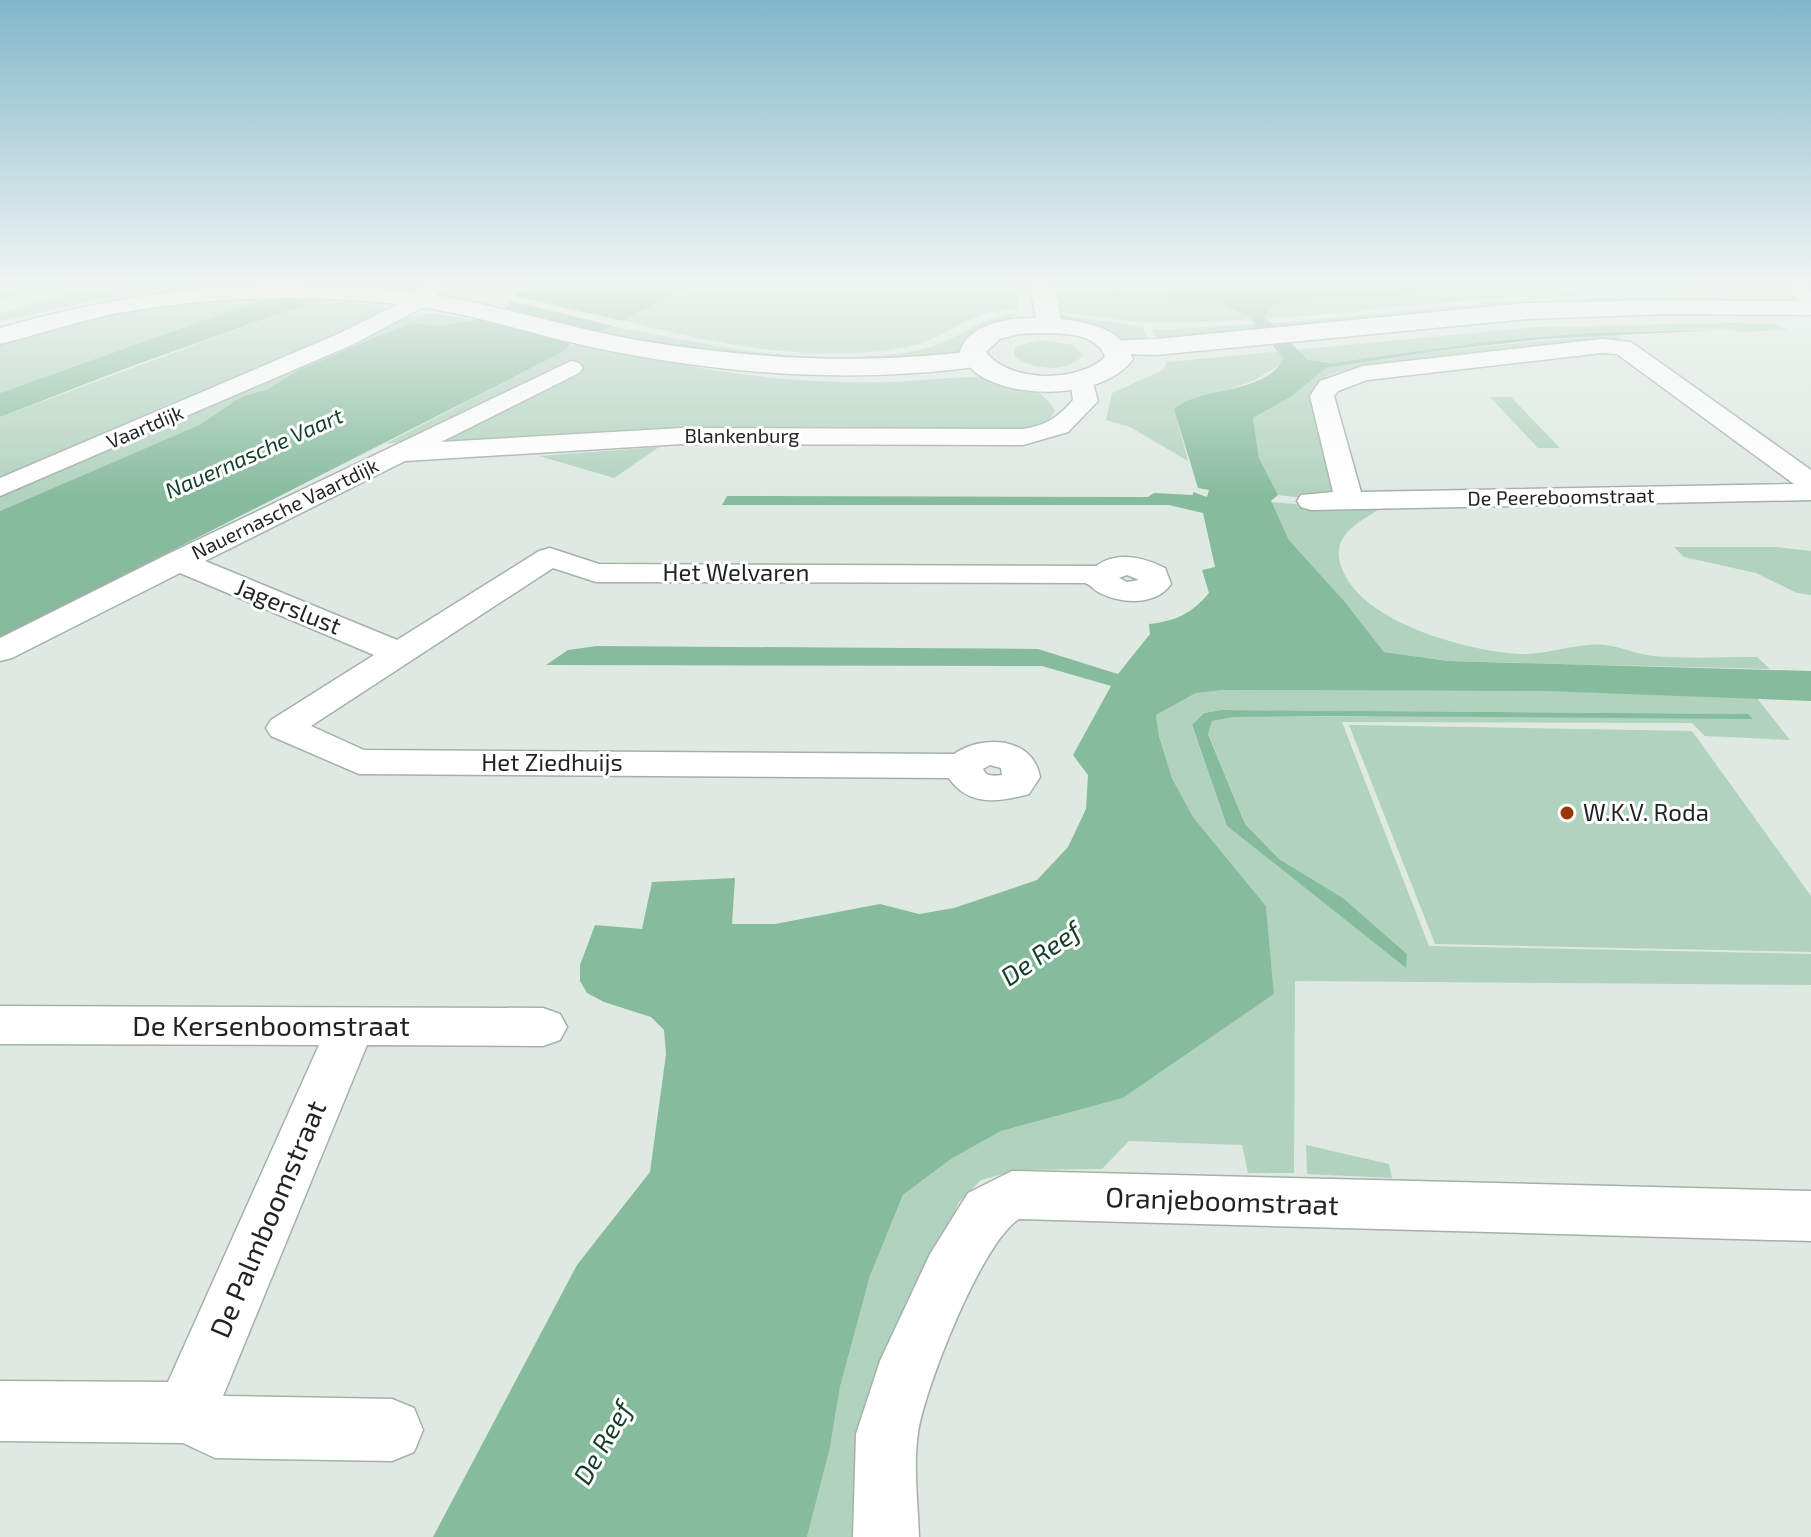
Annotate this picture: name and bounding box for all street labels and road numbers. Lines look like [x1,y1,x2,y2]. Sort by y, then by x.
street label: Vaartdijk [103,399,186,453]
street label: Blankenburg [684,423,800,447]
street label: Nauernasche Vaartdijk [187,452,382,564]
street label: De Peereboomstraat [1467,482,1655,510]
street label: Het Welvaren [663,557,809,586]
street label: Jagerslust [231,571,346,640]
street label: Het Ziedhuijs [481,747,623,776]
street label: De Kersenboomstraat [132,1008,410,1042]
street label: De Palmboomstraat [202,1095,332,1342]
street label: Oranjeboomstraat [1105,1179,1339,1221]

